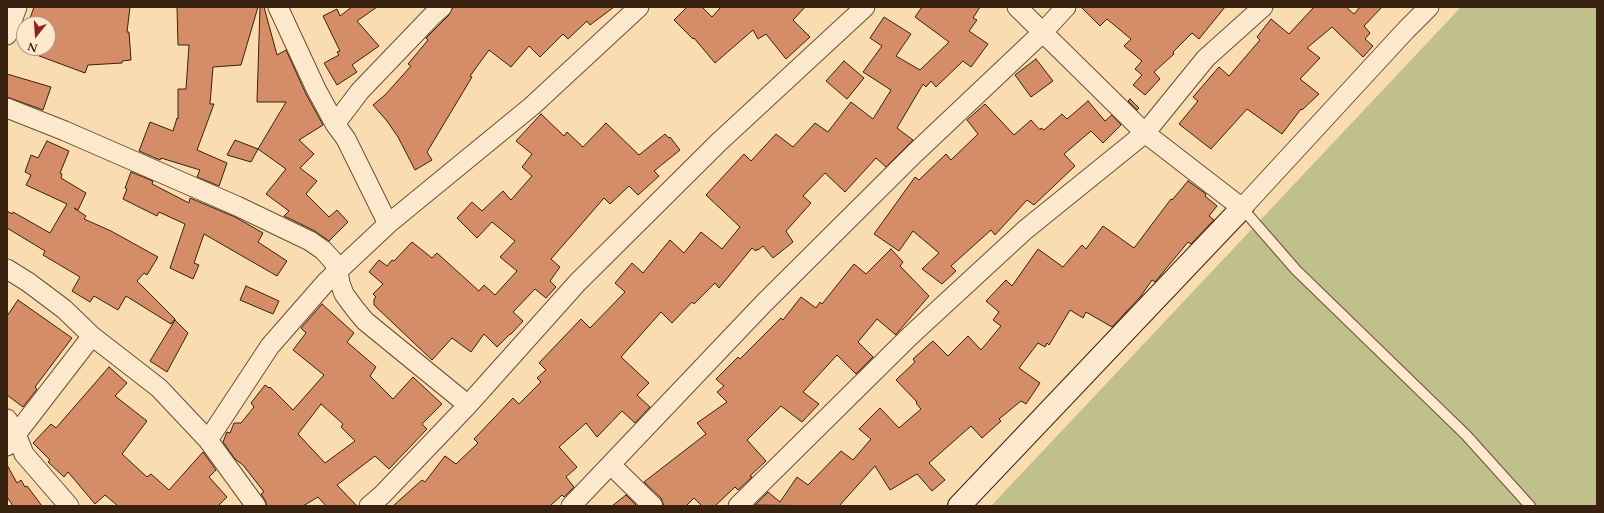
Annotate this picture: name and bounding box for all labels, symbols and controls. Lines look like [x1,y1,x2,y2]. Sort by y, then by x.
north arrow [16,16,56,56]
text: N [26,38,39,56]

